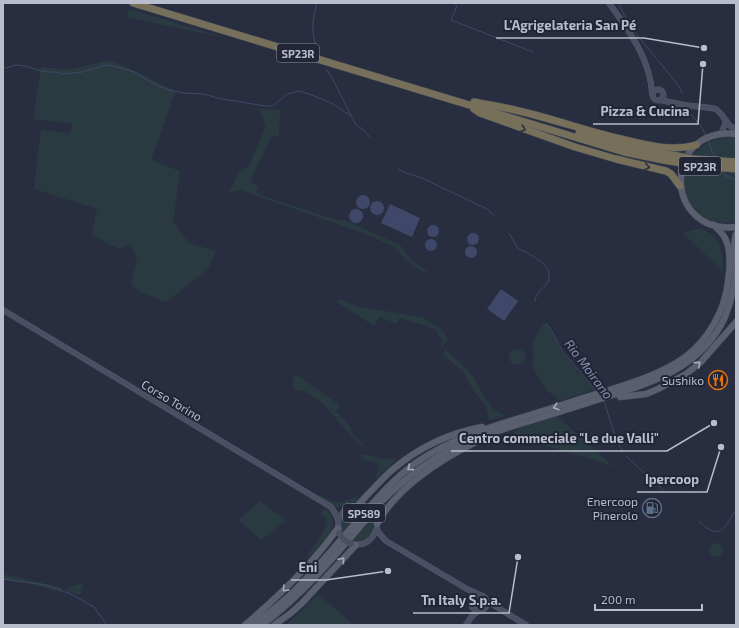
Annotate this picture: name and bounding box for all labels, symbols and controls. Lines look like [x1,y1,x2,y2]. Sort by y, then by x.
callout: L'Agrigelateria San Pé [496,13,644,38]
text: L'Agrigelateria San Pé [504,17,636,33]
road number: SP23R [277,44,319,62]
callout: Pizza & Cucina [593,99,698,124]
text: Pizza & Cucina [600,103,690,119]
one-way arrow [520,124,527,132]
road number: SP23R [679,157,721,175]
one-way arrow [644,162,651,170]
water label: Rio Moirano [561,336,617,402]
one-way arrow [693,361,701,368]
restaurant icon: Sushiko [707,369,729,391]
place label: Sushiko [662,373,704,387]
street label: Corso Torino [139,377,205,424]
one-way arrow [553,402,560,411]
callout: Centro commeciale "Le due Valli" [451,426,667,451]
text: Centro commeciale "Le due Valli" [459,430,659,446]
one-way arrow [407,463,414,470]
callout: Ipercoop [637,467,707,492]
text: Ipercoop [645,471,699,487]
place label: Enercoop Pinerolo [587,494,638,522]
fuel station icon: Enercoop Pinerolo [641,497,663,519]
road number: SP589 [343,504,385,522]
callout: Eni [291,555,326,580]
one-way arrow [338,557,345,565]
text: Eni [299,559,317,575]
one-way arrow [282,584,290,592]
scale bar [595,586,702,612]
callout: Tn Italy S.p.a. [413,588,509,613]
text: Tn Italy S.p.a. [421,592,501,608]
text: 200 m [601,592,635,606]

